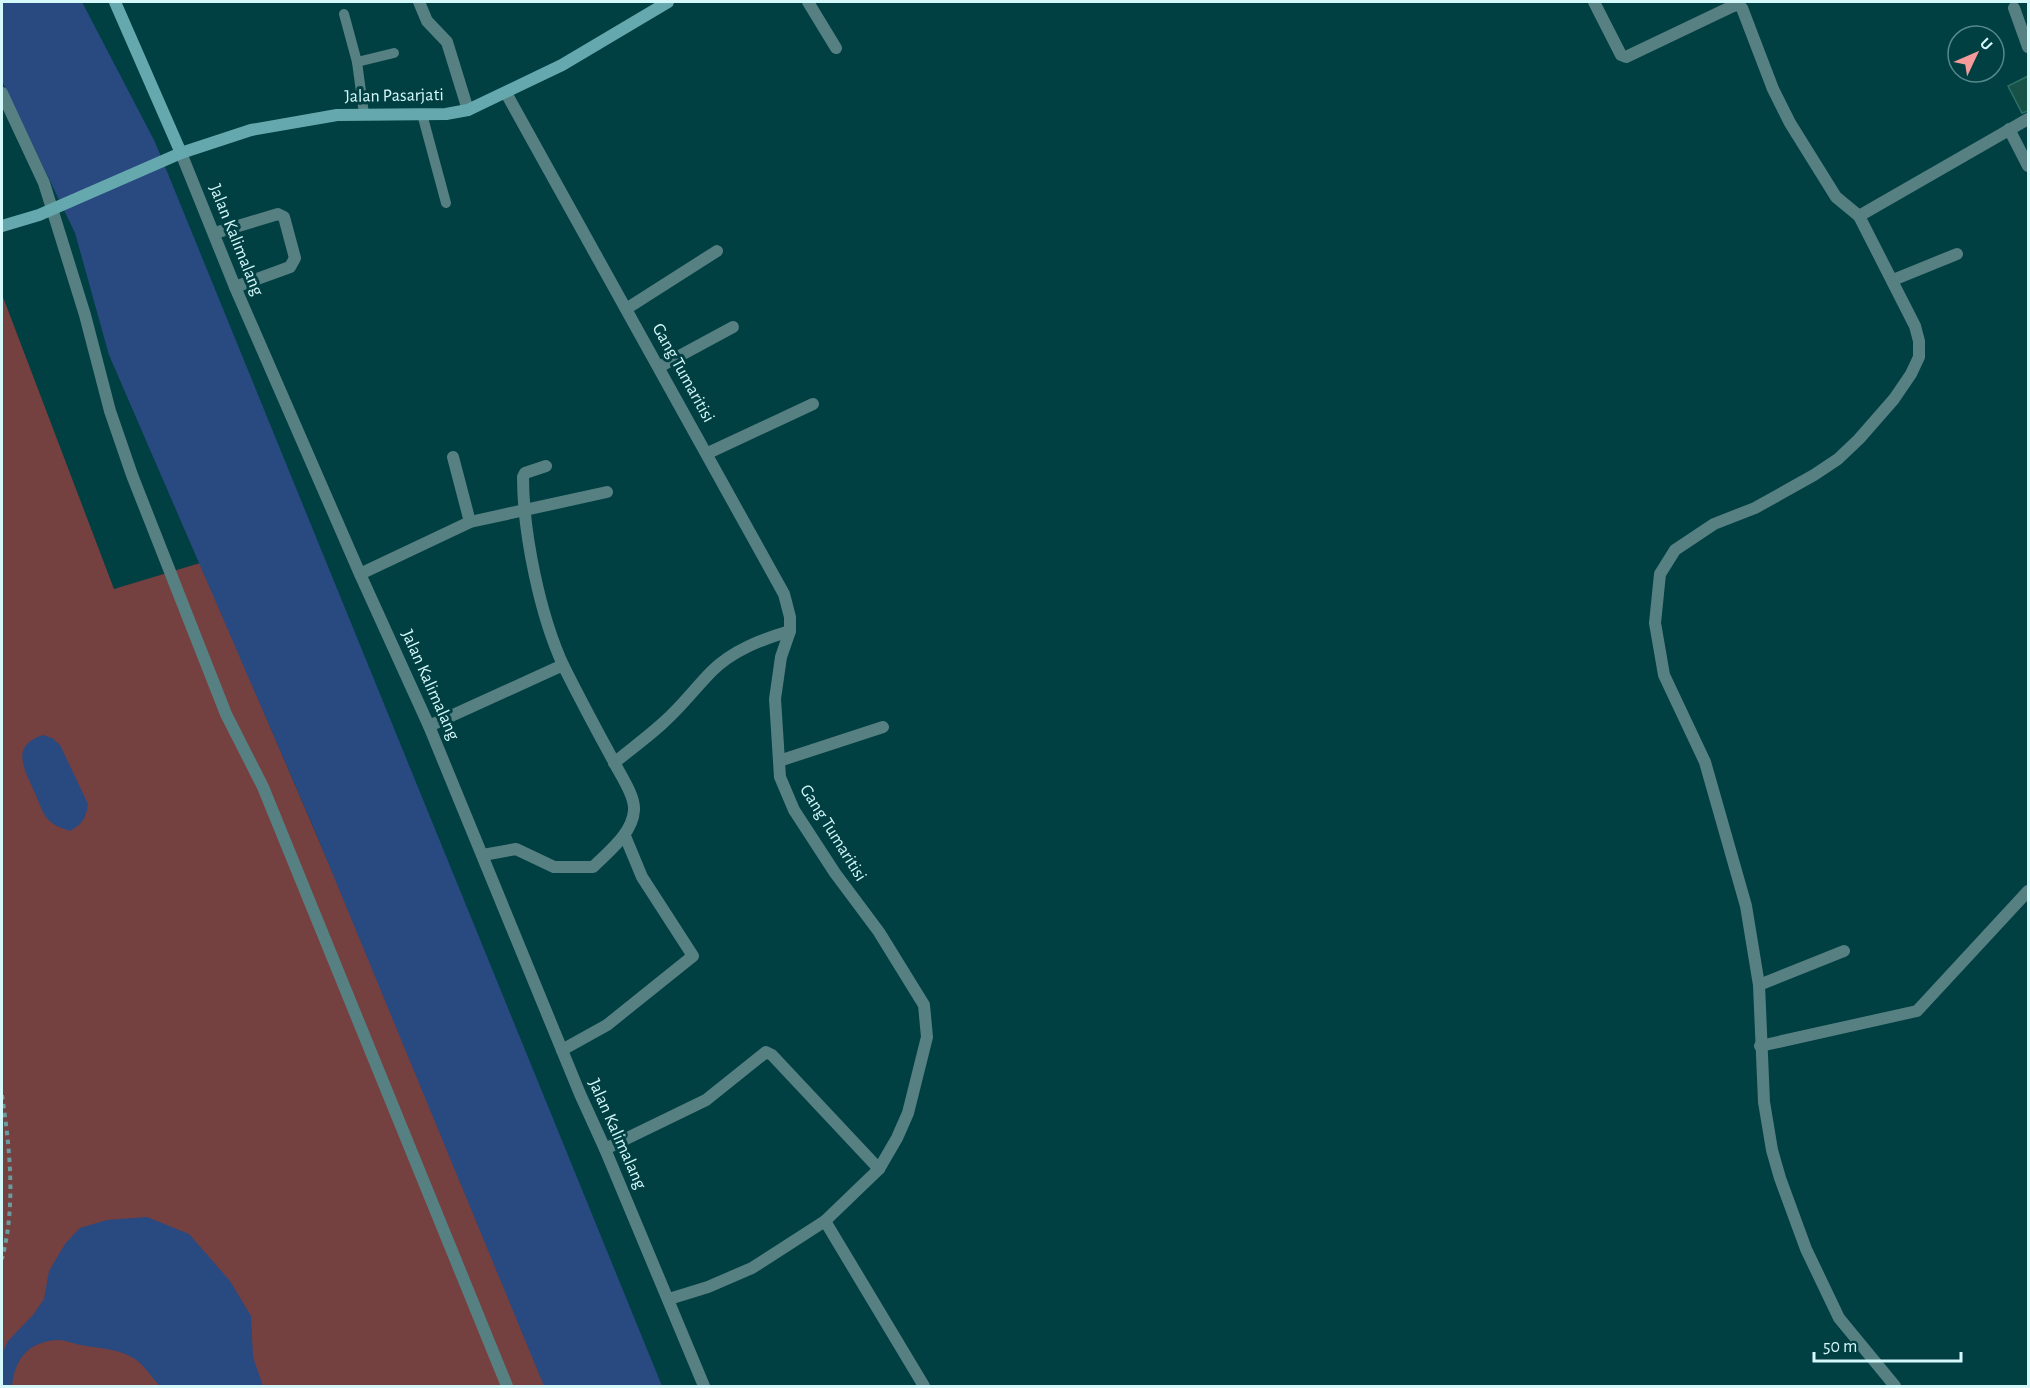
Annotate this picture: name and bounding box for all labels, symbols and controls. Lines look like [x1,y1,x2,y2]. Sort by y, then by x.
north arrow [1946,24,2006,84]
text: U [1977,35,1995,54]
street label: Jalan Pasarjati [344,86,444,106]
street label: Jalan Kalimalang [205,182,267,299]
street label: Gang Tumaritisi [648,320,718,426]
street label: Jalan Kalimalang [398,627,462,743]
street label: Gang Tumaritisi [796,782,870,884]
street label: Jalan Kalimalang [585,1076,649,1192]
scale bar [1814,1325,1961,1363]
text: 50 m [1823,1338,1857,1356]

